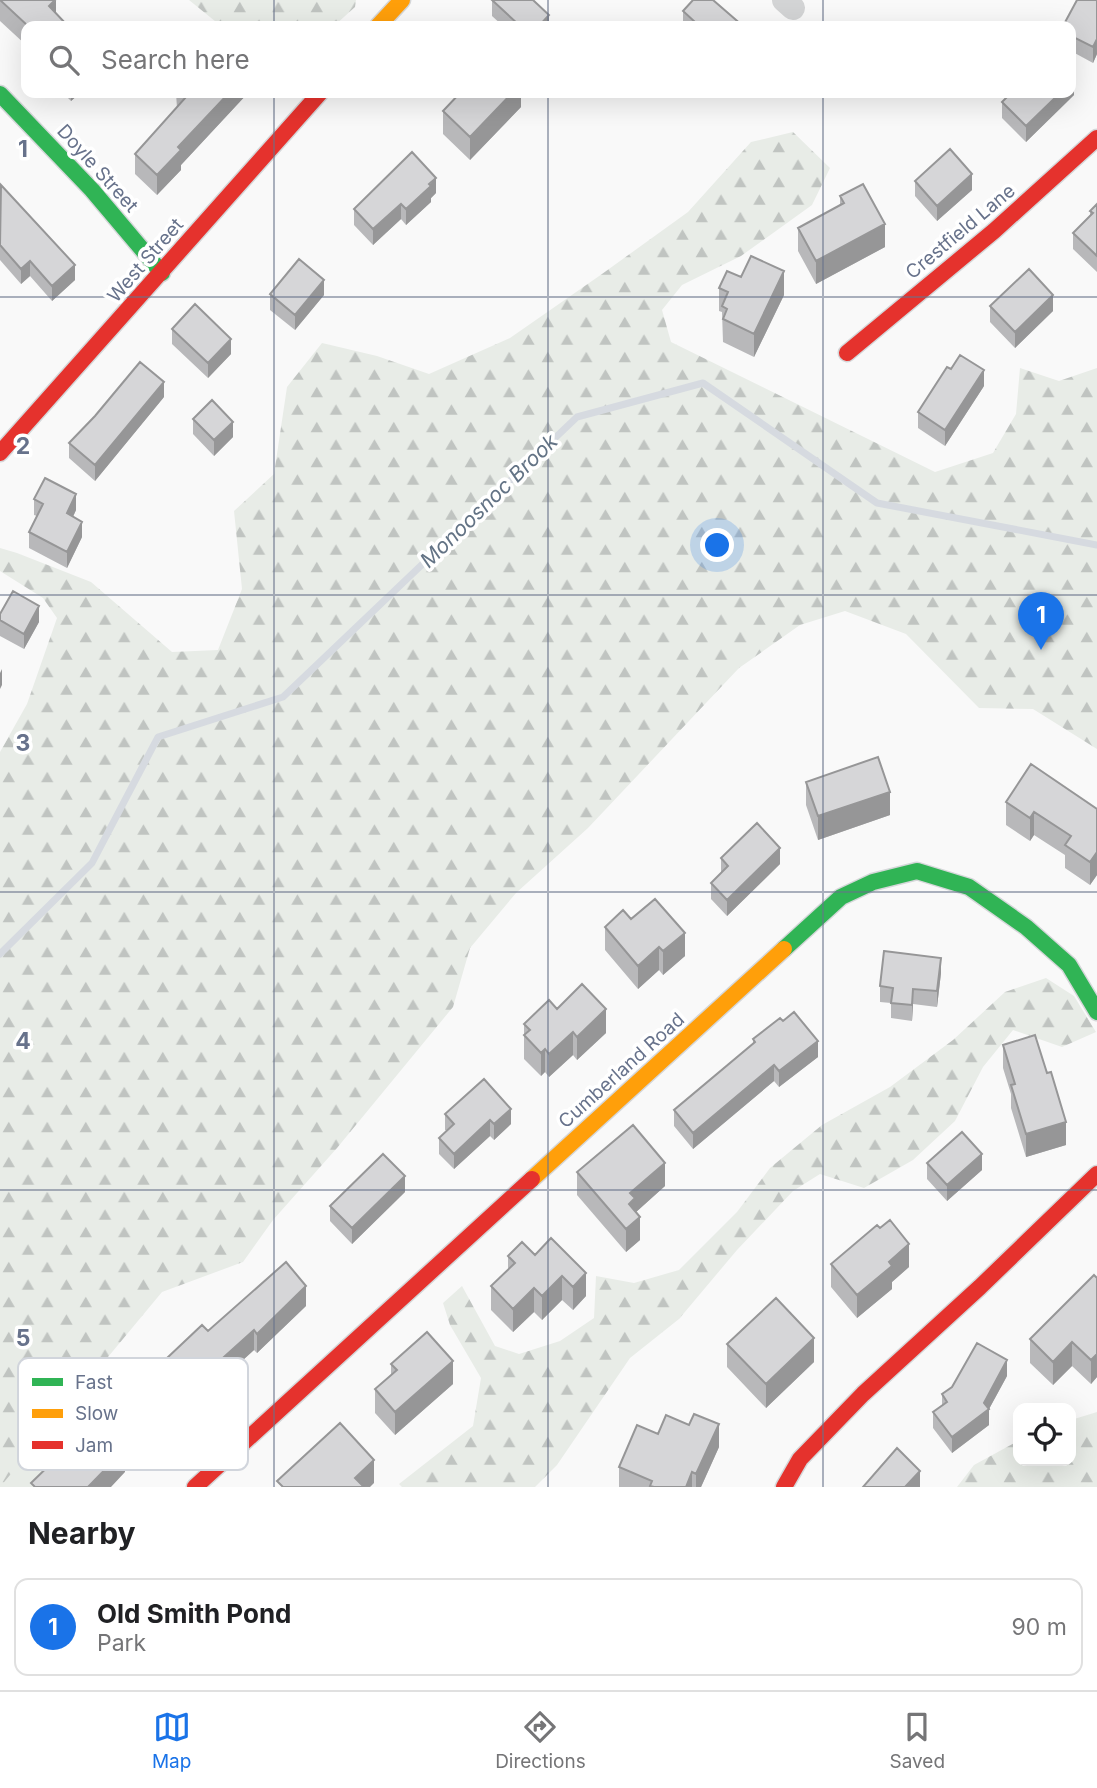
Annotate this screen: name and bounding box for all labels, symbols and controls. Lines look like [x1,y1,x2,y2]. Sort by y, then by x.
search box [21,21,1076,98]
icon: search [45,41,83,79]
text: Search here [101,44,250,75]
street label: Doyle Street [52,120,143,217]
text: 1 [18,135,28,163]
street label: Crestfield Lane [901,179,1020,284]
street label: West Street [103,214,188,307]
water label: Monoosnoc Brook [415,428,563,573]
text: 2 [16,432,30,460]
your location [700,528,734,562]
pin: 1 [1018,592,1064,650]
text: 3 [16,729,30,757]
street label: Cumberland Road [554,1008,689,1133]
text: 4 [15,1027,31,1055]
text: 5 [16,1324,30,1352]
legend [18,1358,248,1470]
text: Fast [75,1371,113,1394]
text: Slow [75,1402,118,1425]
map controls [1013,1403,1076,1466]
button: locate [1013,1403,1076,1466]
text: Jam [75,1434,113,1457]
text: Nearby [28,1515,136,1551]
text: Old Smith Pond [97,1598,292,1629]
text: 1 [48,1613,58,1641]
text: 90 m [1012,1613,1067,1641]
text: Park [97,1629,146,1657]
tab: Map [152,1708,191,1773]
tab: Directions [495,1708,586,1773]
tab: Saved [889,1708,945,1773]

